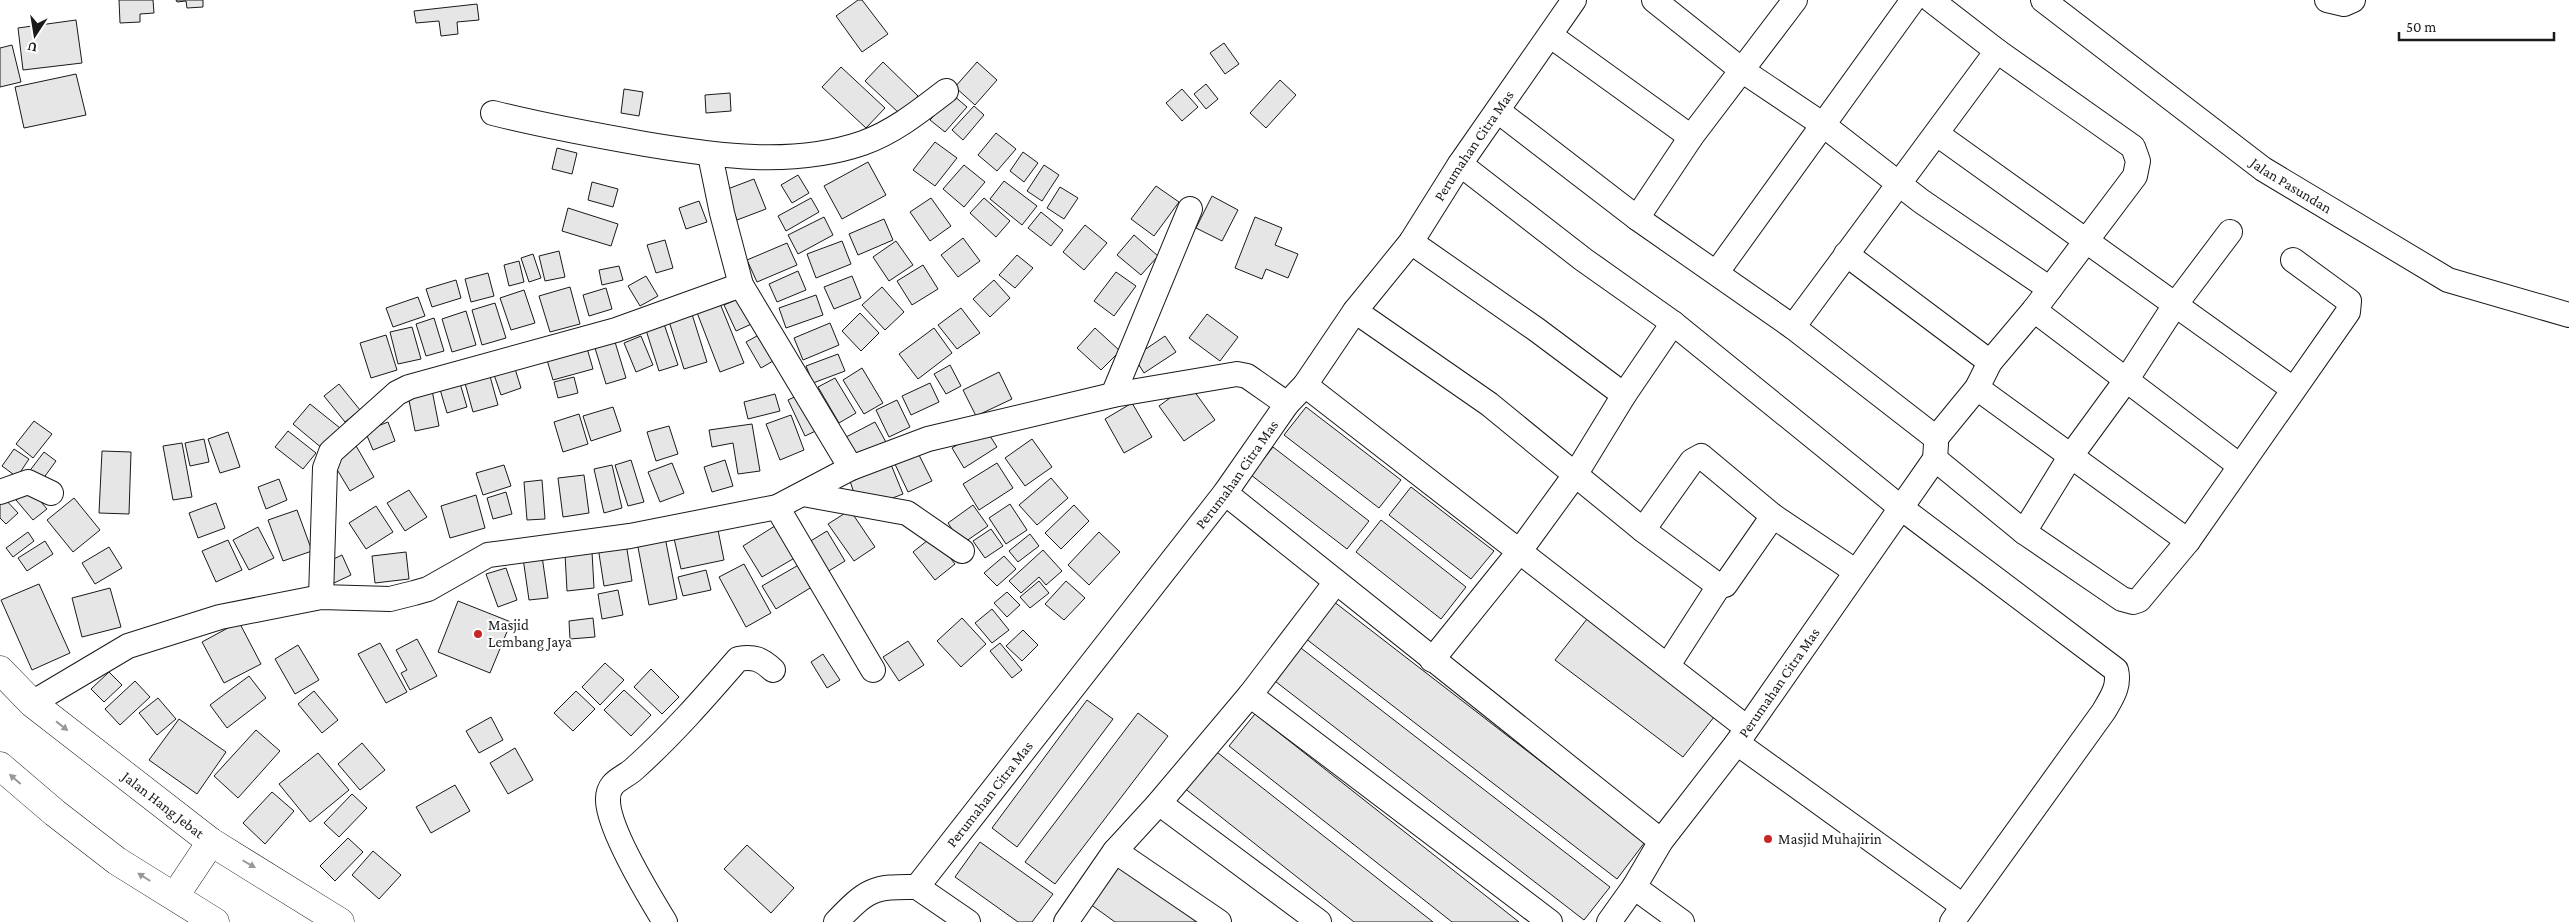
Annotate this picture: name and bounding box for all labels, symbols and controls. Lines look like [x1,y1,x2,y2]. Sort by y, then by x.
north arrow [10,10,60,60]
scale bar [2399,10,2554,42]
text: 50 m [2406,19,2436,35]
text: U [26,39,39,57]
street label: Perumahan Citra Mas [1431,87,1517,204]
street label: Jalan Pasundan [2245,153,2335,216]
street label: Perumahan Citra Mas [1192,417,1281,532]
place label: Masjid Lembang Jaya [488,617,572,651]
street label: Perumahan Citra Mas [1735,625,1823,740]
marker: Masjid Lembang Jaya [472,628,484,640]
one-way arrow [55,721,68,732]
street label: Perumahan Citra Mas [943,738,1036,850]
street label: Jalan Hang Jebat [117,767,208,842]
one-way arrow [9,773,22,784]
place label: Masjid Muhajirin [1778,831,1882,848]
marker: Masjid Muhajirin [1762,833,1774,845]
one-way arrow [241,860,256,868]
one-way arrow [138,873,151,882]

